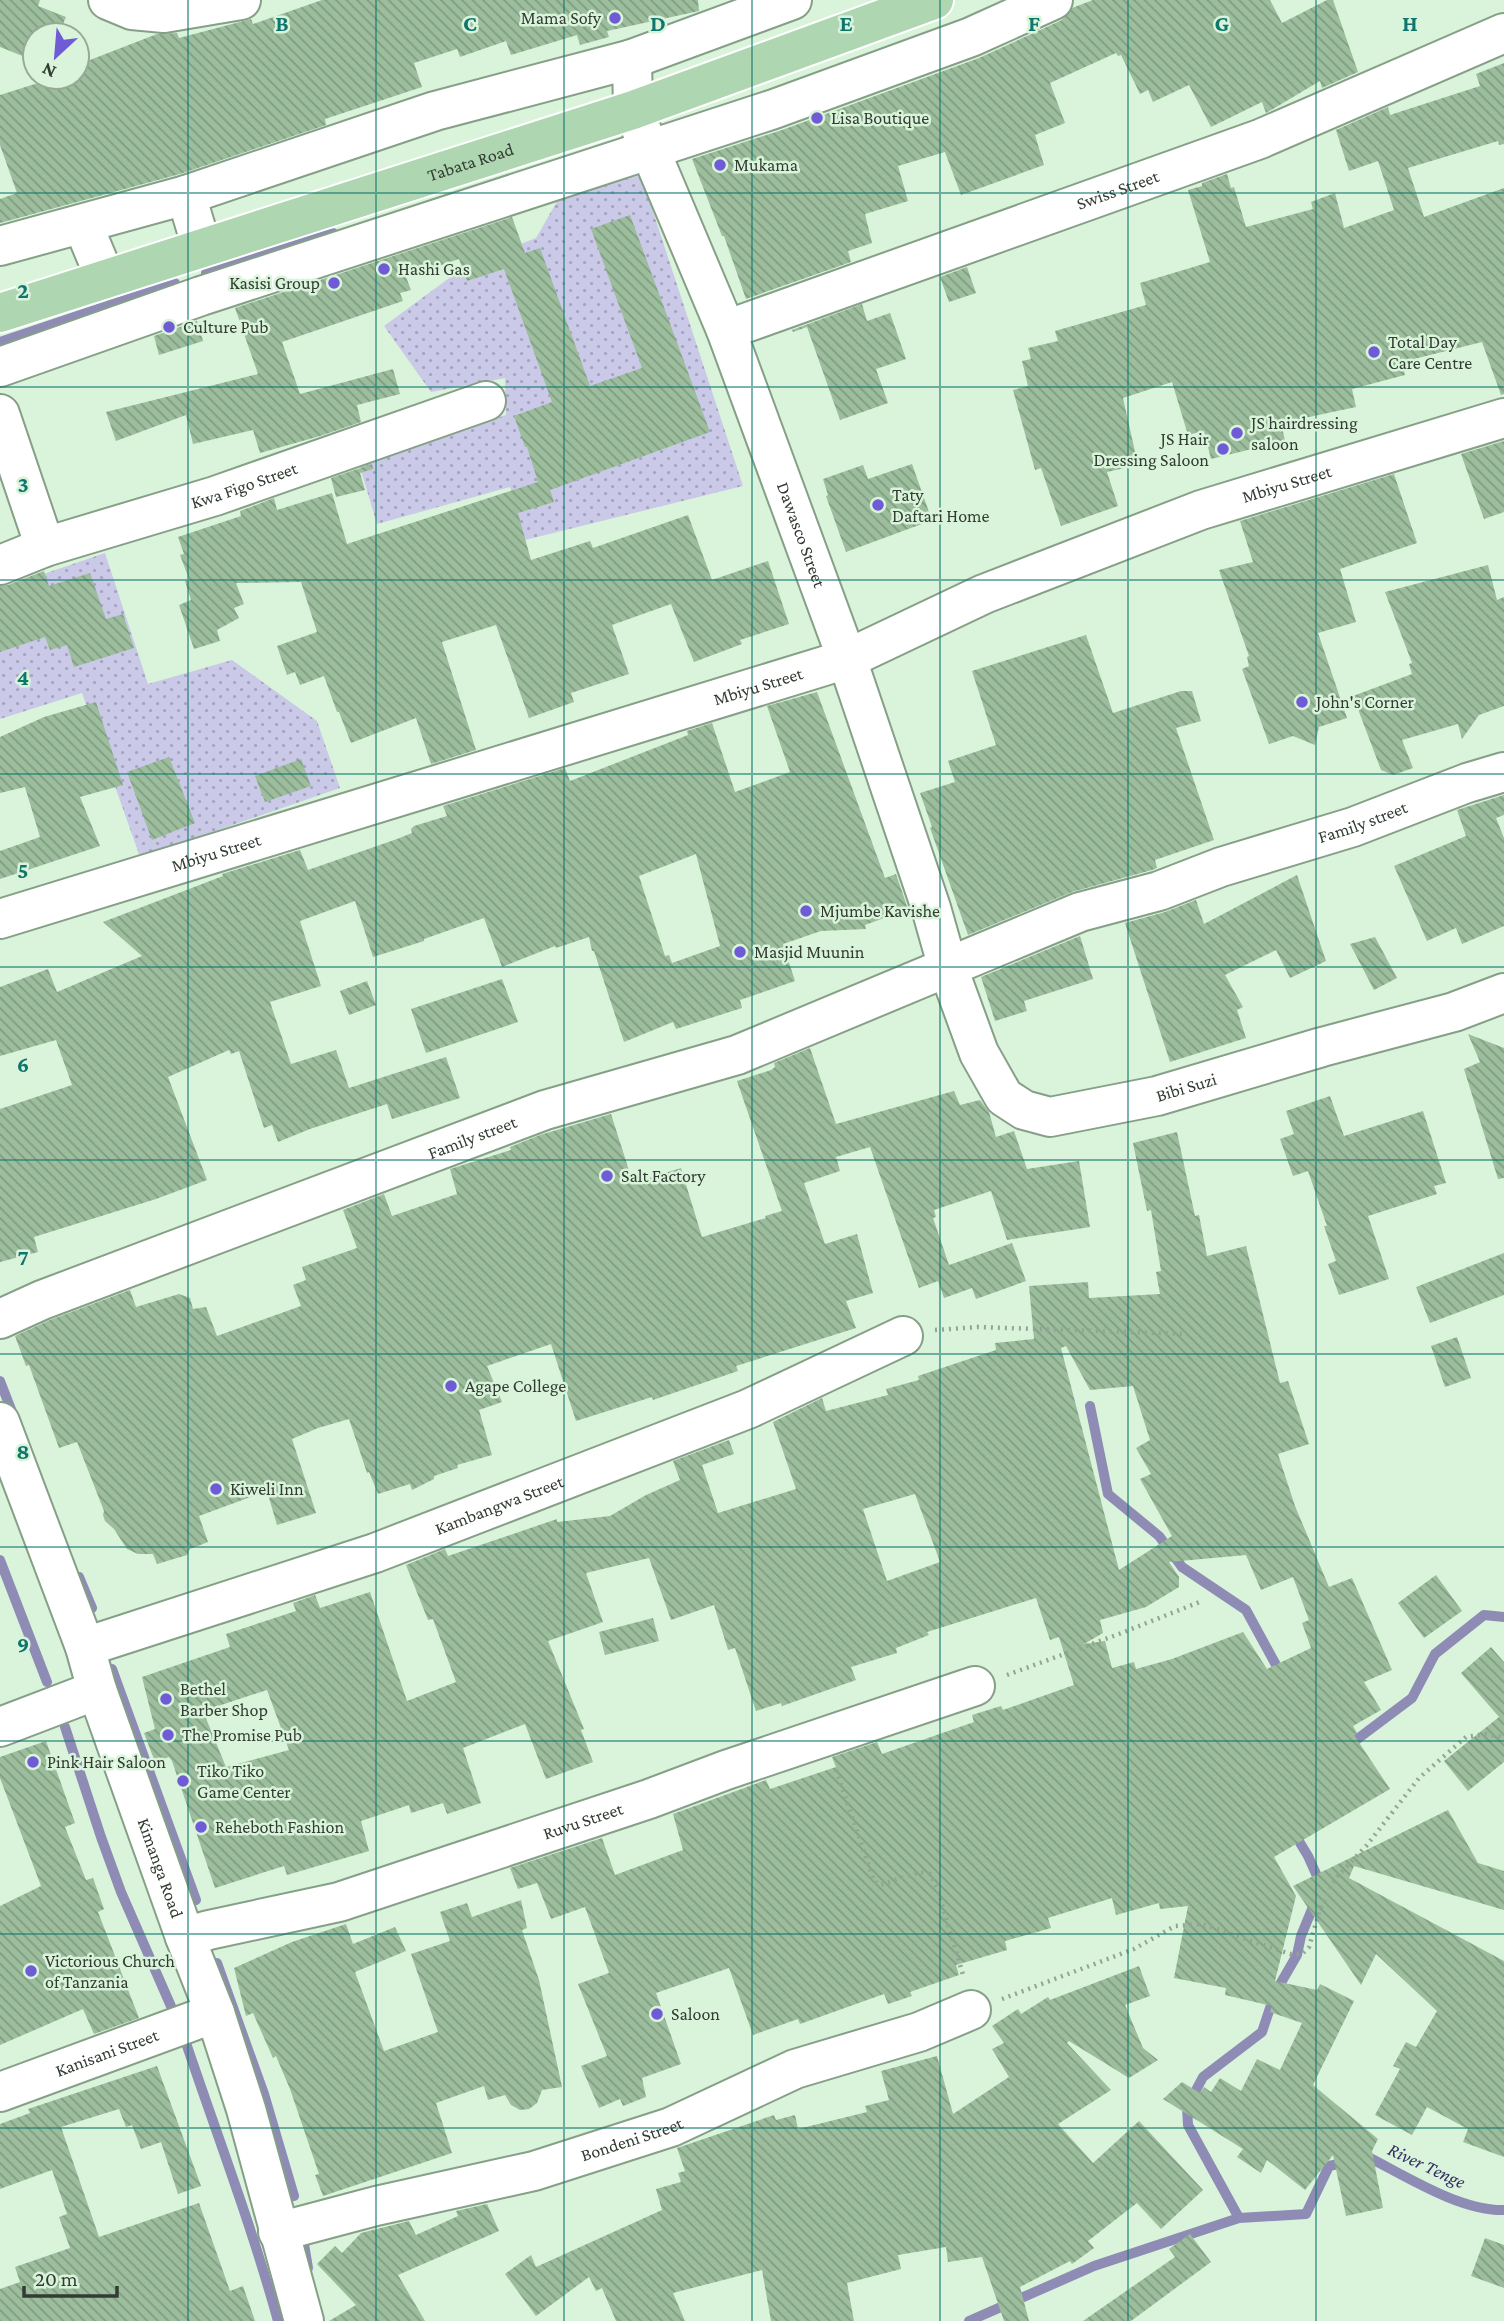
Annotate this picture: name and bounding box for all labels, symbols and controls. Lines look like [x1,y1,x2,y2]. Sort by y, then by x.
place label: Mama Sofy [521,8,602,28]
text: B [275,10,289,36]
text: C [463,10,477,36]
marker: Mama Sofy [607,10,623,26]
text: D [650,10,666,36]
text: E [839,10,853,36]
text: F [1028,10,1040,36]
text: G [1215,10,1230,36]
text: H [1402,10,1418,36]
north arrow [21,21,91,91]
text: N [38,59,59,83]
place label: Lisa Boutique [831,108,929,128]
marker: Lisa Boutique [809,110,825,126]
street label: Tabata Road [425,139,516,185]
place label: Mukama [734,155,798,175]
marker: Mukama [712,157,728,173]
street label: Swiss Street [1074,166,1163,214]
place label: Hashi Gas [398,259,470,279]
marker: Hashi Gas [376,261,392,277]
place label: Kasisi Group [229,273,320,293]
marker: Kasisi Group [326,275,342,291]
text: 2 [17,277,29,303]
place label: Culture Pub [183,317,268,337]
marker: Culture Pub [161,319,177,335]
place label: Total Day Care Centre [1388,332,1472,373]
marker: Total Day Care Centre [1366,344,1382,360]
place label: JS hairdressing saloon [1249,413,1358,454]
marker: JS hairdressing saloon [1229,425,1245,441]
place label: JS Hair Dressing Saloon [1093,429,1210,470]
marker: JS Hair Dressing Saloon [1215,441,1231,457]
street label: Kwa Figo Street [189,458,301,513]
street label: Mbiyu Street [1240,461,1335,507]
text: 3 [17,471,29,497]
street label: Dawasco Street [773,479,830,591]
place label: Taty Daftari Home [892,485,990,526]
marker: Taty Daftari Home [870,497,886,513]
street label: Mbiyu Street [711,663,806,709]
text: 4 [17,664,29,690]
place label: John's Corner [1314,692,1415,712]
marker: John's Corner [1294,694,1310,710]
street label: Family street [1316,797,1411,847]
street label: Mbiyu Street [169,829,264,876]
text: 5 [17,857,29,883]
place label: Mjumbe Kavishe [820,901,940,922]
marker: Mjumbe Kavishe [798,903,814,919]
place label: Masjid Muunin [754,942,865,963]
marker: Masjid Muunin [732,944,748,960]
text: 6 [17,1051,29,1077]
street label: Bibi Suzi [1154,1069,1219,1106]
street label: Family street [425,1111,520,1163]
place label: Salt Factory [621,1166,706,1186]
marker: Salt Factory [599,1168,615,1184]
text: 7 [17,1244,29,1270]
place label: Agape College [465,1376,566,1396]
marker: Agape College [443,1378,459,1394]
text: 8 [16,1438,30,1464]
street label: Kambangwa Street [432,1471,567,1539]
place label: Kiweli Inn [230,1479,304,1499]
marker: Kiweli Inn [208,1481,224,1497]
text: 9 [17,1631,29,1657]
place label: Bethel Barber Shop [180,1679,268,1720]
marker: Bethel Barber Shop [158,1691,174,1707]
place label: The Promise Pub [182,1725,302,1745]
marker: The Promise Pub [160,1727,176,1743]
place label: Pink Hair Saloon [47,1752,166,1772]
marker: Pink Hair Saloon [25,1754,41,1770]
place label: Tiko Tiko Game Center [197,1761,291,1802]
marker: Tiko Tiko Game Center [175,1773,191,1789]
street label: Ruvu Street [540,1798,626,1844]
street label: Kimanga Road [133,1815,187,1921]
place label: Reheboth Fashion [215,1817,345,1837]
marker: Reheboth Fashion [193,1819,209,1835]
place label: Victorious Church of Tanzania [45,1951,175,1992]
marker: Victorious Church of Tanzania [23,1963,39,1979]
place label: Saloon [671,2004,720,2024]
marker: Saloon [649,2006,665,2022]
street label: Kanisani Street [53,2024,162,2081]
street label: Bondeni Street [578,2113,687,2165]
water label: River Tenge [1385,2138,1469,2192]
scale bar [24,2254,117,2298]
text: 20 m [35,2267,78,2291]

